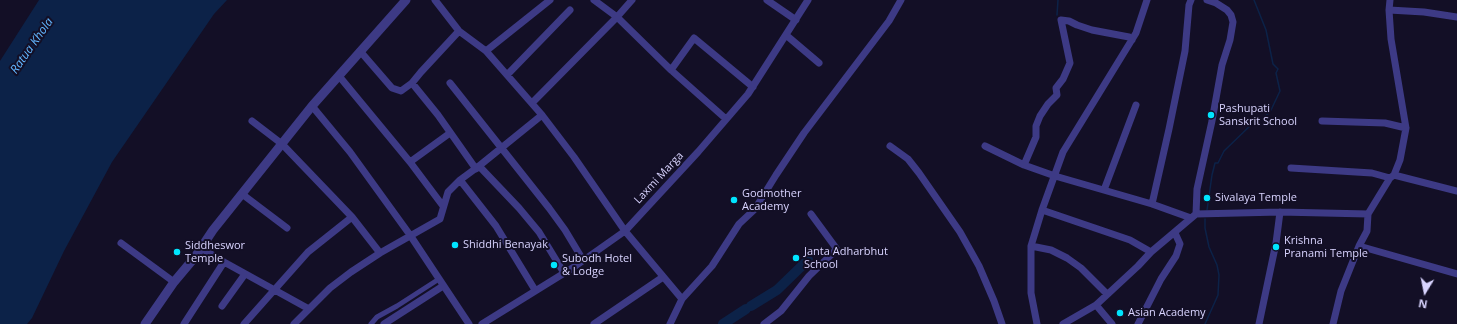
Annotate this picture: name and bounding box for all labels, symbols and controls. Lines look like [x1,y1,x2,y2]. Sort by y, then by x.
water label: Ratua Khola [8,15,56,77]
place label: Pashupati Sanskrit School [1219,102,1297,128]
marker: Pashupati Sanskrit School [1206,110,1216,120]
street label: Laxmi Marga [632,149,686,207]
place label: Godmother Academy [742,187,801,213]
place label: Sivalaya Temple [1215,191,1297,205]
marker: Sivalaya Temple [1202,193,1212,203]
marker: Godmother Academy [729,195,739,205]
place label: Krishna Pranami Temple [1284,234,1368,260]
place label: Shiddhi Benayak [463,238,548,252]
place label: Siddheswor Temple [185,239,245,265]
marker: Shiddhi Benayak [450,240,460,250]
marker: Krishna Pranami Temple [1271,242,1281,252]
place label: Janta Adharbhut School [804,245,888,271]
marker: Siddheswor Temple [172,247,182,257]
place label: Subodh Hotel & Lodge [562,252,632,278]
marker: Janta Adharbhut School [791,253,801,263]
marker: Subodh Hotel & Lodge [549,260,559,270]
north arrow [1405,272,1445,312]
text: N [1417,296,1429,312]
place label: Asian Academy [1128,306,1206,320]
marker: Asian Academy [1115,308,1125,318]

